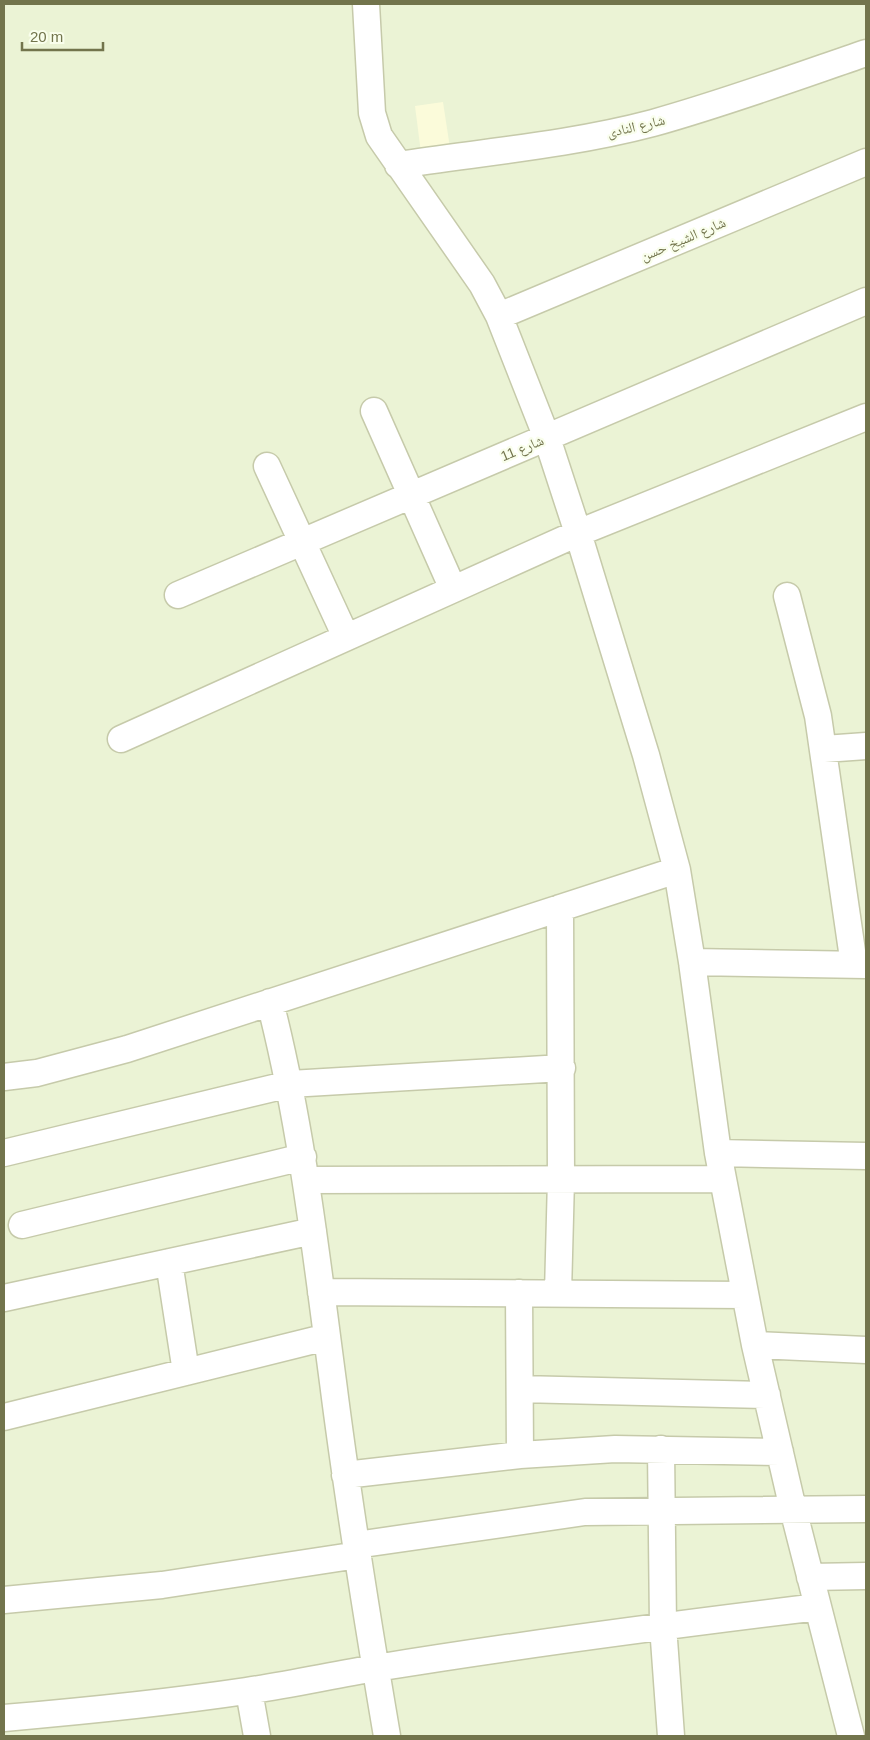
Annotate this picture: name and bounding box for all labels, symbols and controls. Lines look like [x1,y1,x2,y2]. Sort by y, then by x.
scale bar [22,20,104,52]
text: 20 m [30,28,63,45]
street label: شارع النادى [606,112,667,142]
street label: شارع الشيخ حسن [638,214,729,266]
street label: شارع 11 [498,432,547,466]

